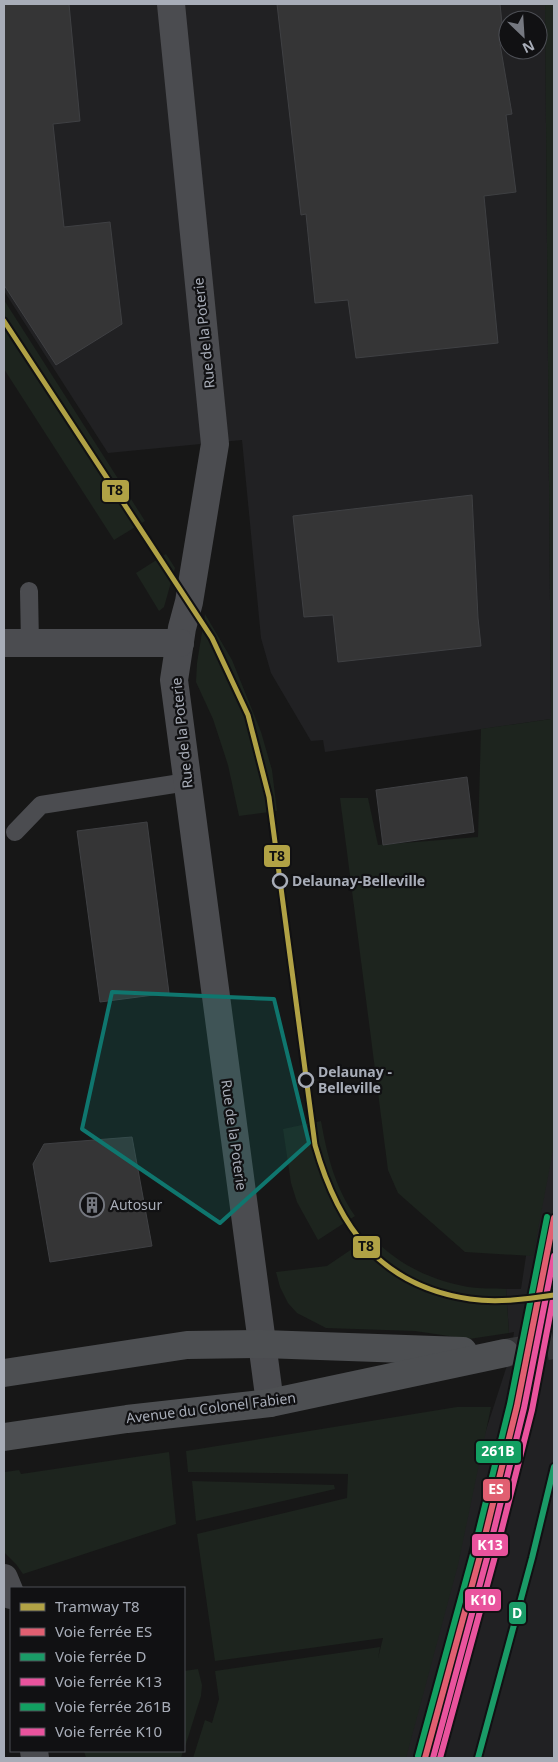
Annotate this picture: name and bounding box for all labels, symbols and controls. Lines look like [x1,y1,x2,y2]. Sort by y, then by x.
north arrow [498,10,548,60]
text: N [520,36,538,58]
street label: Rue de la Poterie [188,277,219,389]
line badge: T8 [101,479,130,503]
text: T8 [107,480,123,499]
street label: Rue de la Poterie [166,677,197,789]
line badge: T8 [263,844,291,868]
text: T8 [269,846,285,865]
place label: Delaunay-Belleville [292,871,425,890]
marker: Delaunay-Belleville [272,873,288,889]
place label: Delaunay - Belleville [318,1062,392,1097]
marker: Delaunay - Belleville [298,1072,314,1088]
street label: Rue de la Poterie [217,1078,252,1191]
building icon: Autosur [79,1192,105,1218]
place label: Autosur [110,1195,162,1214]
line badge: T8 [352,1235,381,1259]
text: T8 [358,1236,374,1255]
street label: Avenue du Colonel Fabien [125,1388,297,1427]
line badge: 261B [475,1440,522,1464]
text: 261B [481,1441,515,1460]
line badge: ES [482,1478,511,1502]
text: ES [488,1479,504,1498]
line badge: K13 [471,1533,509,1557]
text: K13 [477,1535,503,1554]
legend [10,1587,185,1752]
line badge: K10 [464,1588,502,1612]
text: K10 [470,1590,496,1609]
text: Tramway T8 [55,1596,140,1616]
line badge: D [508,1601,527,1625]
text: D [512,1603,522,1622]
text: Voie ferrée ES [55,1621,152,1641]
text: Voie ferrée D [55,1646,147,1666]
text: Voie ferrée K13 [55,1671,162,1691]
text: Voie ferrée 261B [55,1696,171,1716]
text: Voie ferrée K10 [55,1721,162,1741]

